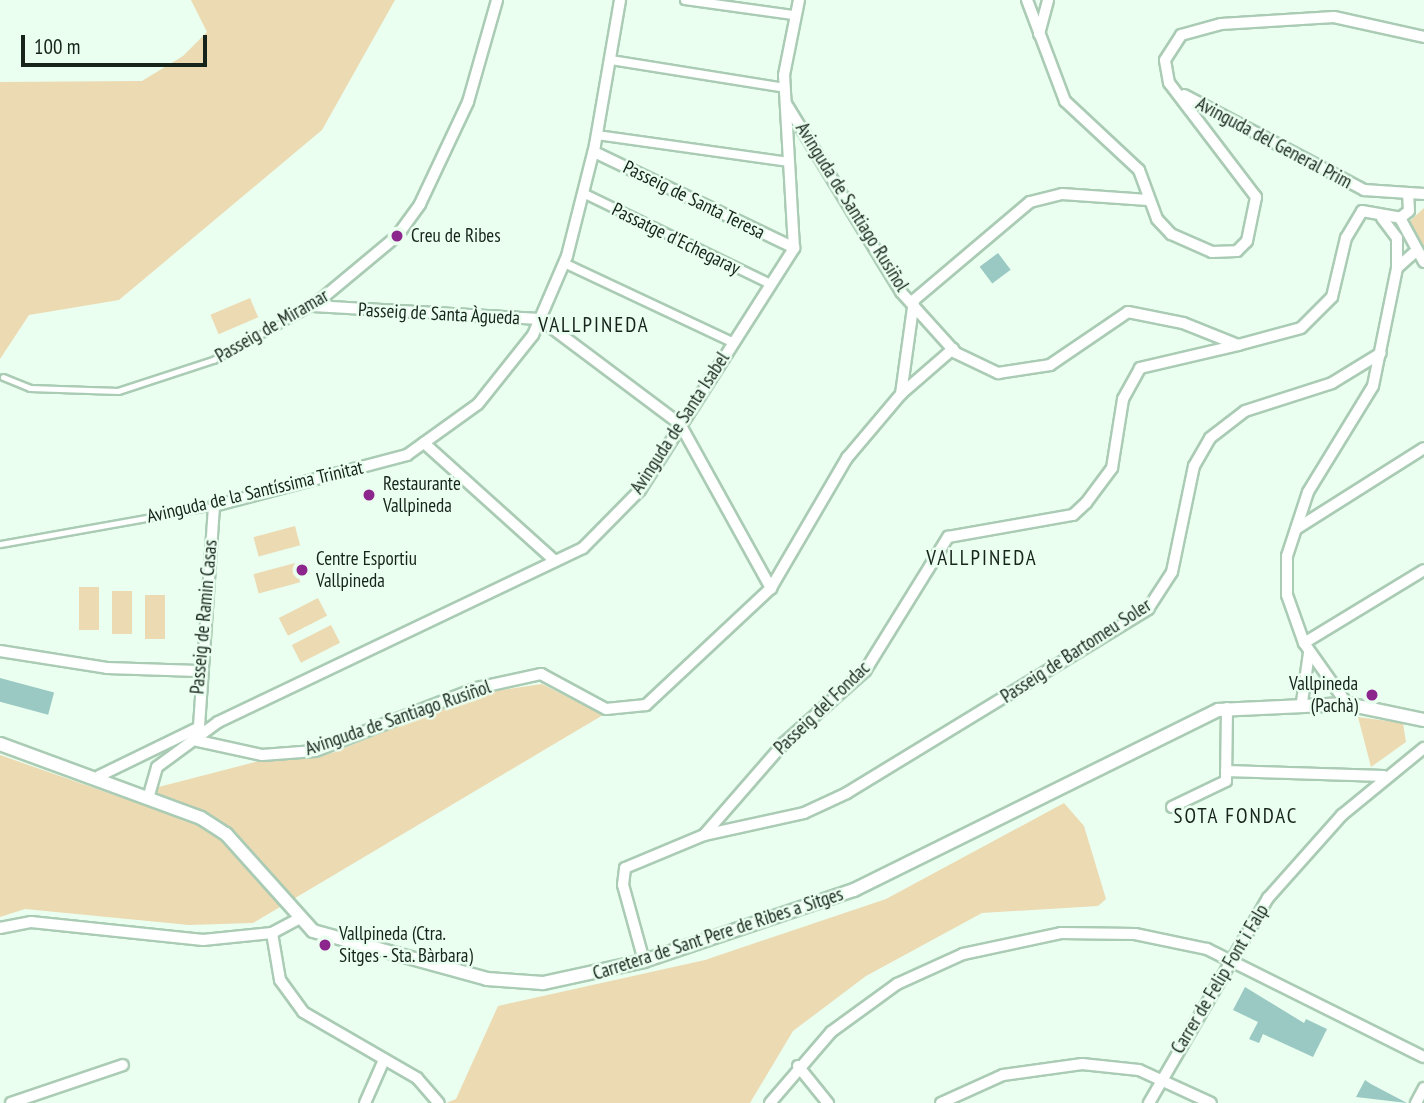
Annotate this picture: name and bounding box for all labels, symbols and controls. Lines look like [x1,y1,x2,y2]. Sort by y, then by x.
scale bar [24,21,210,65]
text: 100 m [34,33,80,60]
street label: Avinguda del General Prim [1192,92,1356,194]
street label: Avinguda de Santiago Rusiñol [791,118,913,296]
street label: Passeig de Santa Teresa [619,156,769,244]
street label: Passatge d'Echegaray [608,198,744,280]
place label: Creu de Ribes [411,225,501,247]
marker: Creu de Ribes [389,228,405,244]
street label: Passeig de Miramar [211,284,333,368]
street label: Passeig de Santa Àgueda [357,298,521,330]
district label: VALLPINEDA [540,312,648,338]
street label: Avinguda de Santa Isabel [626,348,734,498]
street label: Avinguda de la Santíssima Trinitat [144,456,366,528]
place label: Restaurante Vallpineda [383,473,461,517]
marker: Restaurante Vallpineda [361,487,377,503]
street label: Passeig de Ramin Casas [186,539,222,695]
district label: VALLPINEDA [928,545,1036,571]
place label: Centre Esportiu Vallpineda [316,548,417,592]
marker: Centre Esportiu Vallpineda [294,562,310,578]
street label: Passeig de Bartomeu Soler [997,594,1155,708]
street label: Passeig del Fondac [769,657,875,759]
place label: Vallpineda (Pachà) [1289,673,1358,717]
street label: Avinguda de Santiago Rusiñol [302,675,494,761]
marker: Vallpineda (Pachà) [1364,687,1380,703]
district label: SOTA FONDAC [1175,803,1297,829]
street label: Carretera de Sant Pere de Ribes a Sitges [590,883,846,985]
street label: Carrer de Felip Font i Falp [1166,900,1274,1058]
place label: Vallpineda (Ctra. Sitges - Sta. Bàrbara) [339,923,476,967]
marker: Vallpineda (Ctra. Sitges - Sta. Bàrbara) [317,937,333,953]

